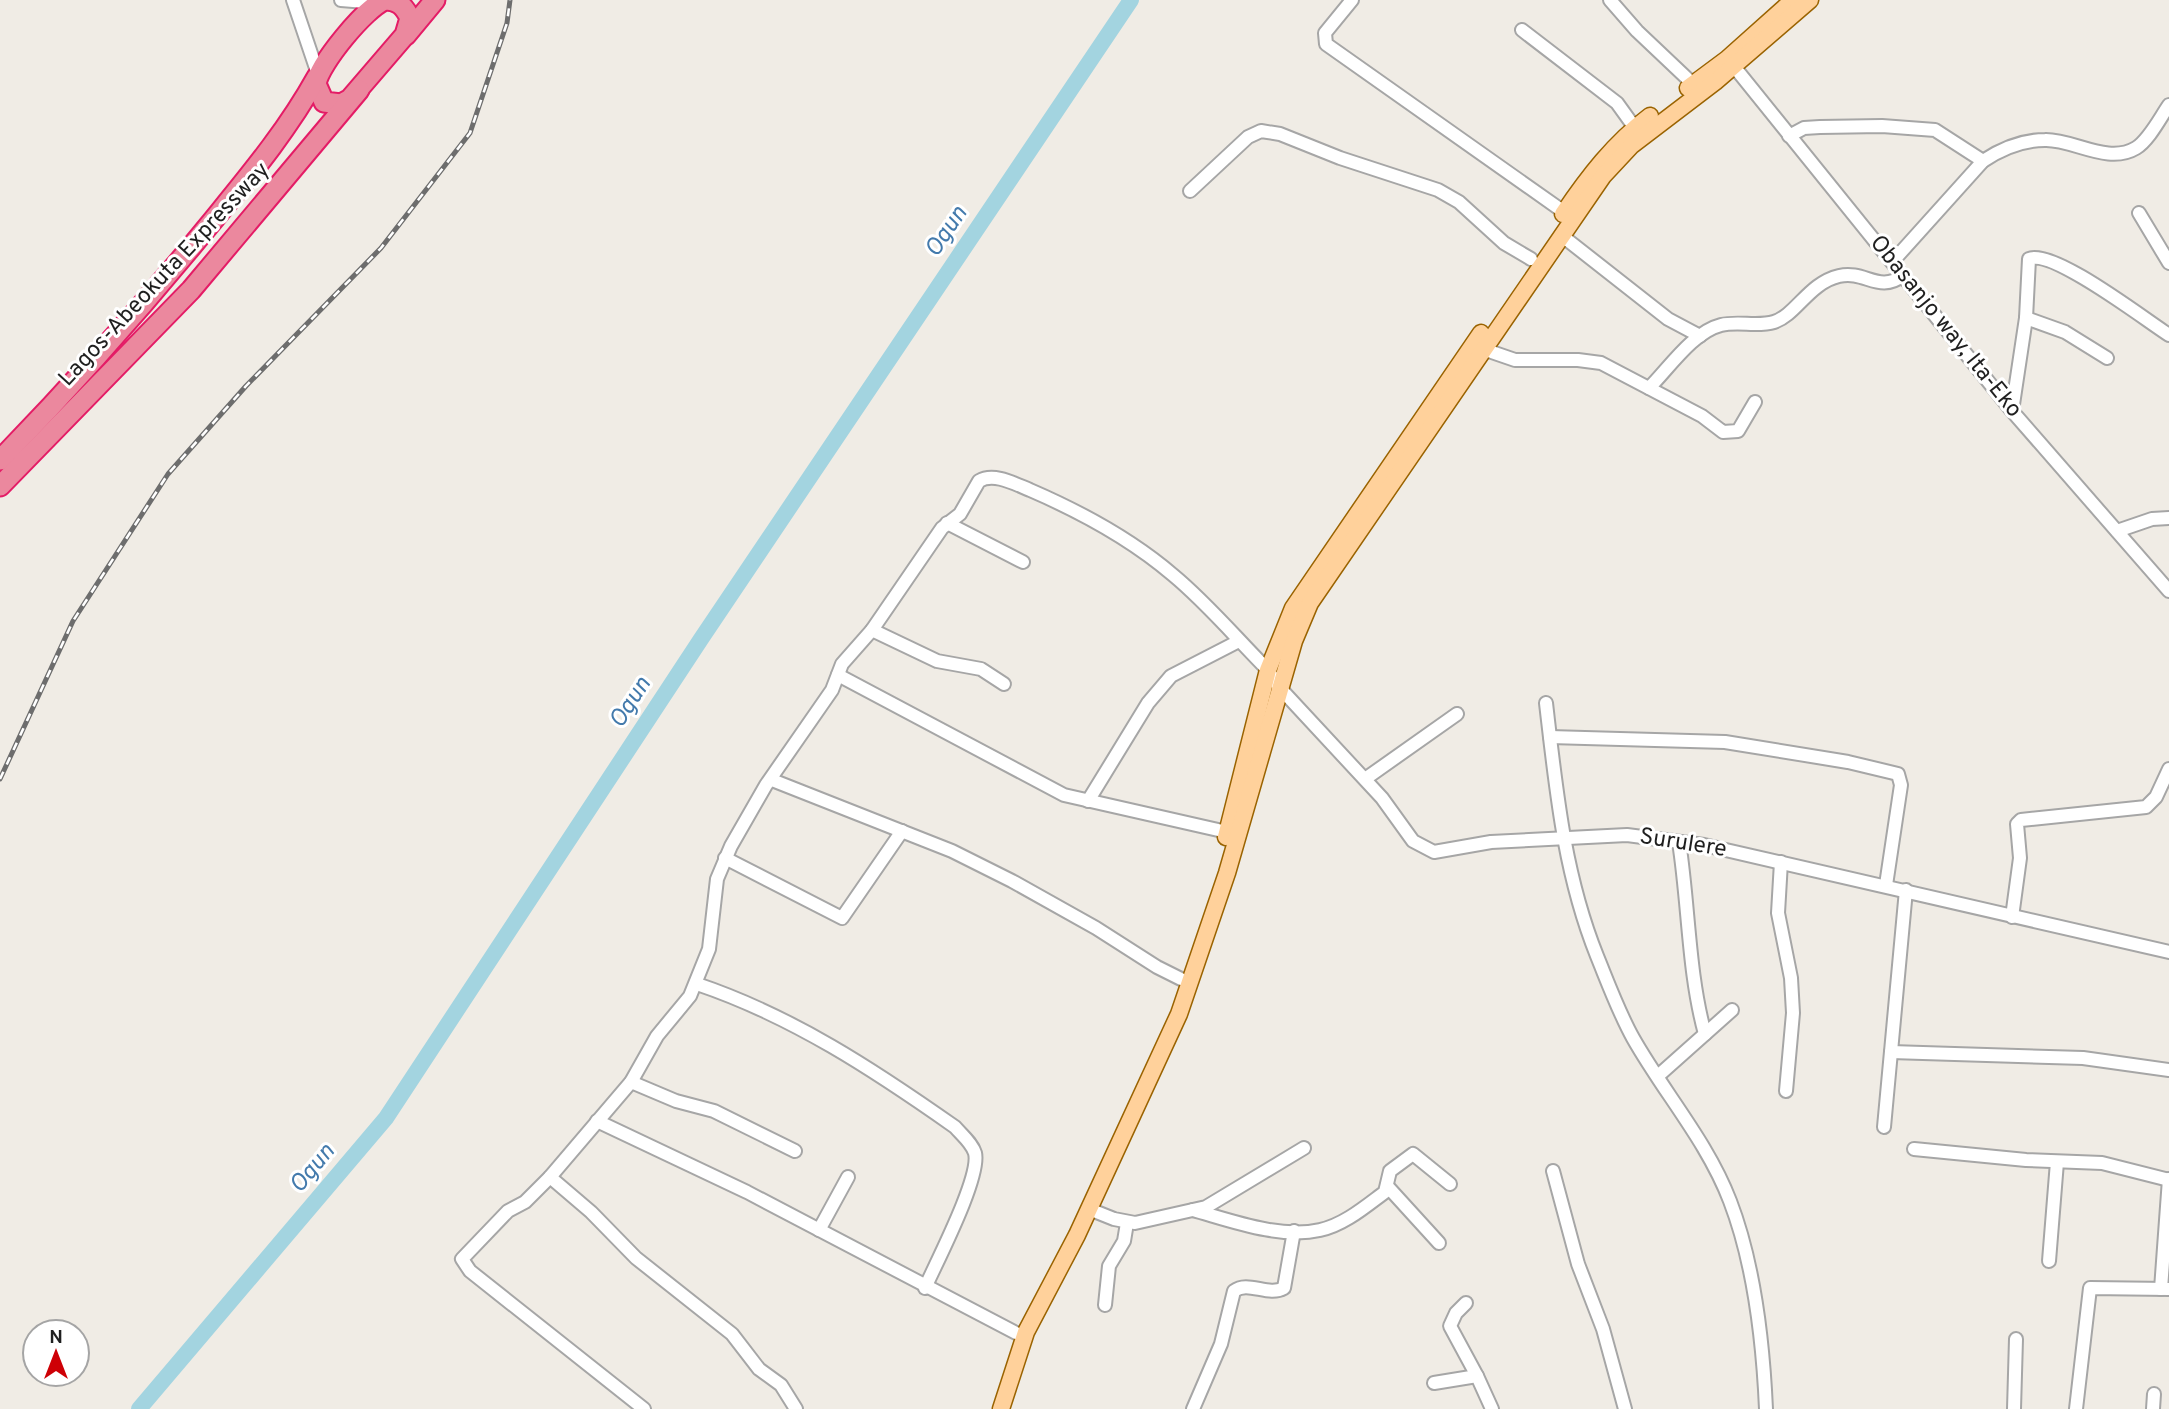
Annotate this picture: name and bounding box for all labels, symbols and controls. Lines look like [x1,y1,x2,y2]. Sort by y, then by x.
street label: Lagos-Abeokuta Expressway [53,157,277,393]
water label: Ogun [919,201,975,263]
street label: Obasanjo way, Ita-Eko [1862,230,2028,424]
water label: Ogun [603,672,659,734]
street label: Surulere [1637,823,1729,865]
water label: Ogun [284,1138,342,1200]
north arrow [21,1318,91,1388]
text: N [49,1326,63,1350]

